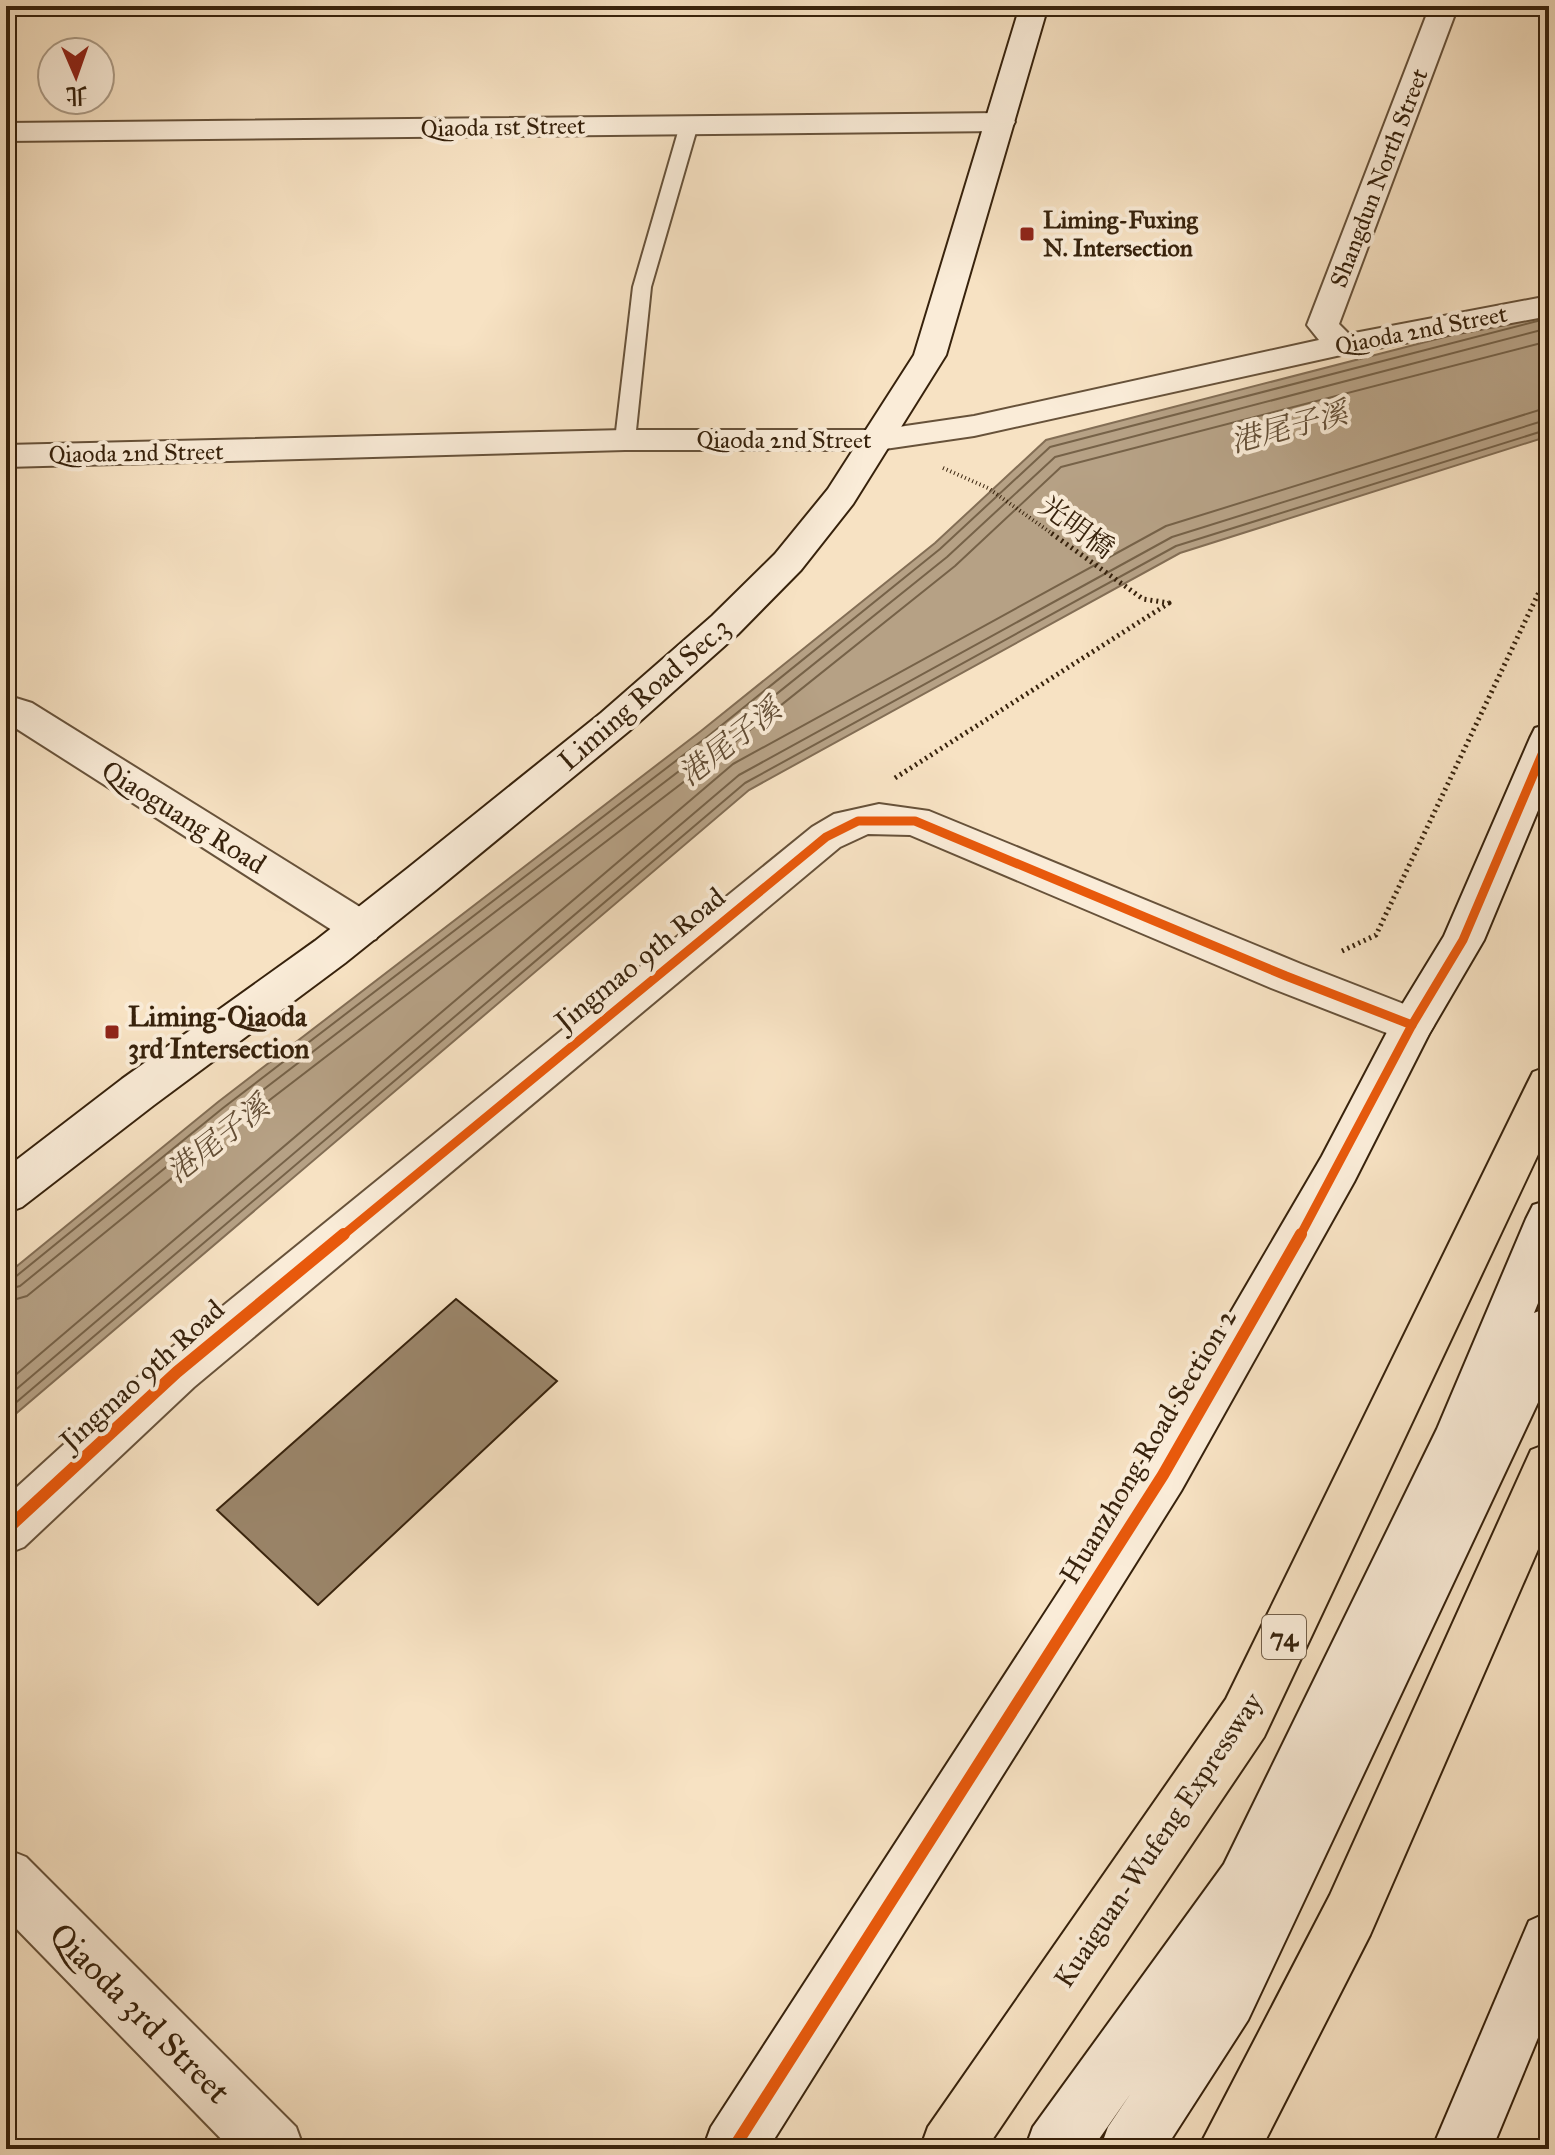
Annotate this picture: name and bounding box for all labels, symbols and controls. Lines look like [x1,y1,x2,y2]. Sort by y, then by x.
north arrow [36,36,116,116]
street label: Shangdun North Street [1323,64,1435,292]
text: 北 [65,82,88,109]
street label: Qiaoda 1st Street [420,111,586,143]
place label: Liming-Fuxing N. Intersection [1043,205,1199,263]
marker: Liming-Fuxing N. Intersection [1018,225,1036,243]
street label: Qiaoda 2nd Street [1332,298,1510,361]
water label: 港尾子溪 [1226,393,1355,460]
street label: Qiaoda 2nd Street [697,425,872,455]
street label: Qiaoda 2nd Street [48,436,224,470]
street label: 光明橋 [1033,488,1121,566]
street label: Liming Road Sec.3 [551,610,737,778]
water label: 港尾子溪 [672,689,791,793]
street label: Qiaoguang Road [95,752,273,882]
street label: Jingmao 9th Road [545,880,732,1040]
place label: Liming-Qiaoda 3rd Intersection [128,999,309,1066]
marker: Liming-Qiaoda 3rd Intersection [103,1023,121,1041]
water label: 港尾子溪 [160,1086,279,1190]
street label: Jingmao 9th Road [50,1292,231,1460]
street label: Huanzhong Road Section 2 [1052,1302,1244,1590]
road number: 74 [1262,1615,1306,1659]
street label: Kuaiguan-Wufeng Expressway [1046,1685,1270,1994]
street label: Qiaoda 3rd Street [41,1914,239,2112]

